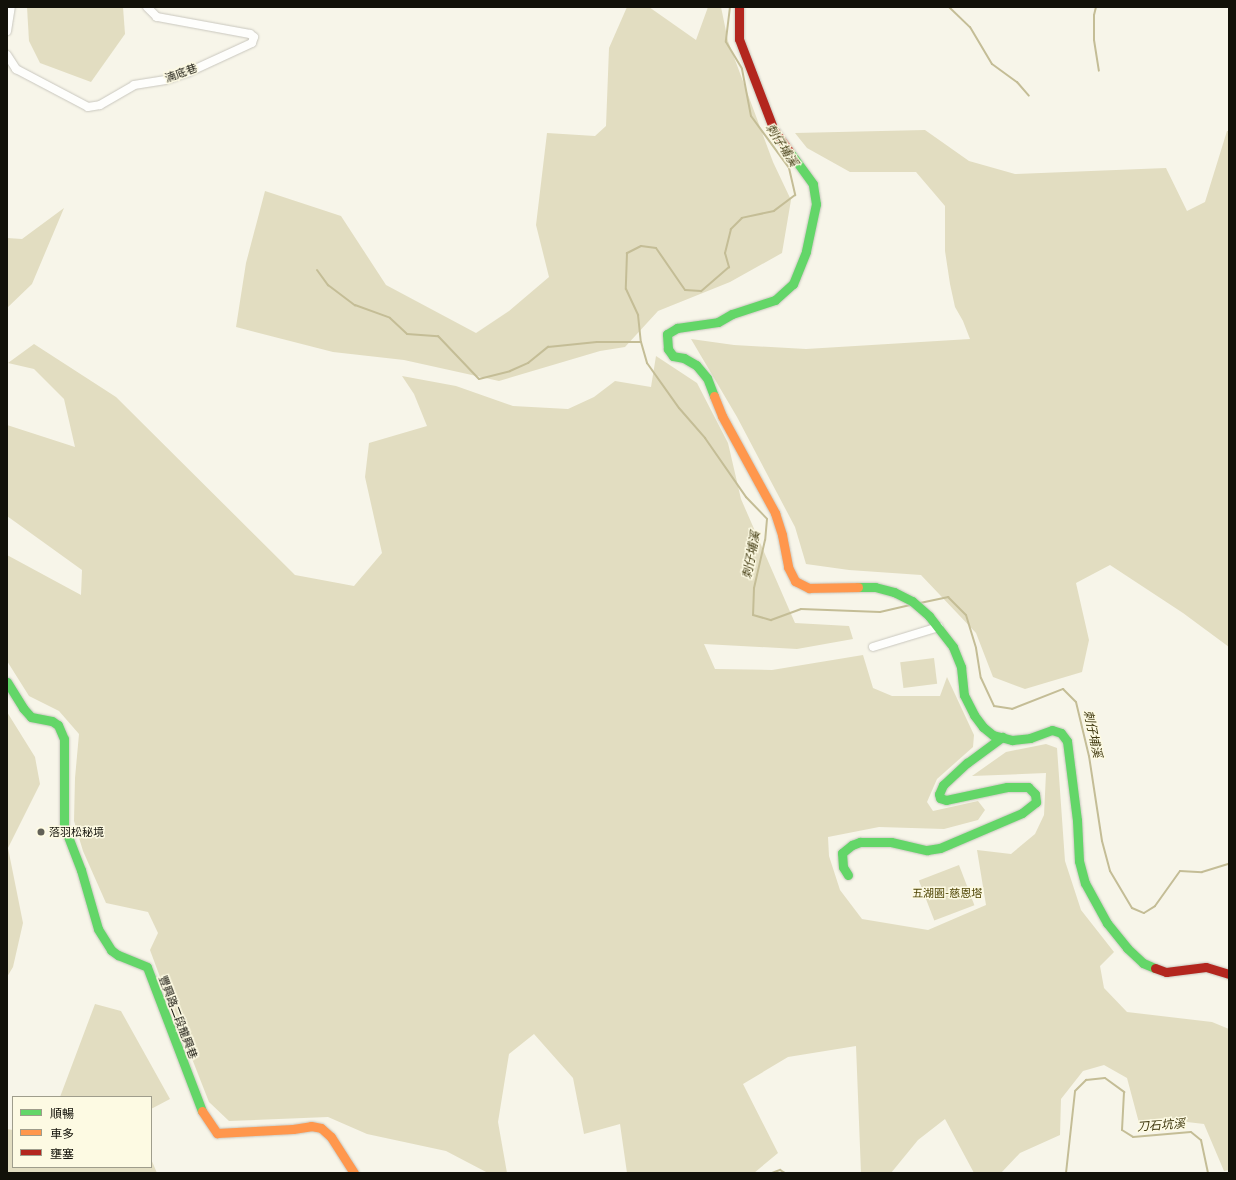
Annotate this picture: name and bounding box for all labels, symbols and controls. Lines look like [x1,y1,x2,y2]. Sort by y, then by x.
street label: 湳底巷 [163,61,199,85]
water label: 刺仔埔溪 [763,121,801,169]
water label: 刺仔埔溪 [739,530,763,580]
water label: 刺仔埔溪 [1081,709,1105,759]
place label: 落羽松秘境 [49,825,104,839]
marker: 落羽松秘境 [36,827,46,837]
park label: 五湖園-慈恩塔 [912,886,982,900]
street label: 豐興路二段龍興巷 [156,974,200,1060]
legend [12,1096,152,1168]
text: 順暢 [50,1106,74,1121]
water label: 刀石坑溪 [1137,1116,1185,1134]
text: 車多 [50,1126,74,1141]
text: 壅塞 [50,1146,74,1161]

